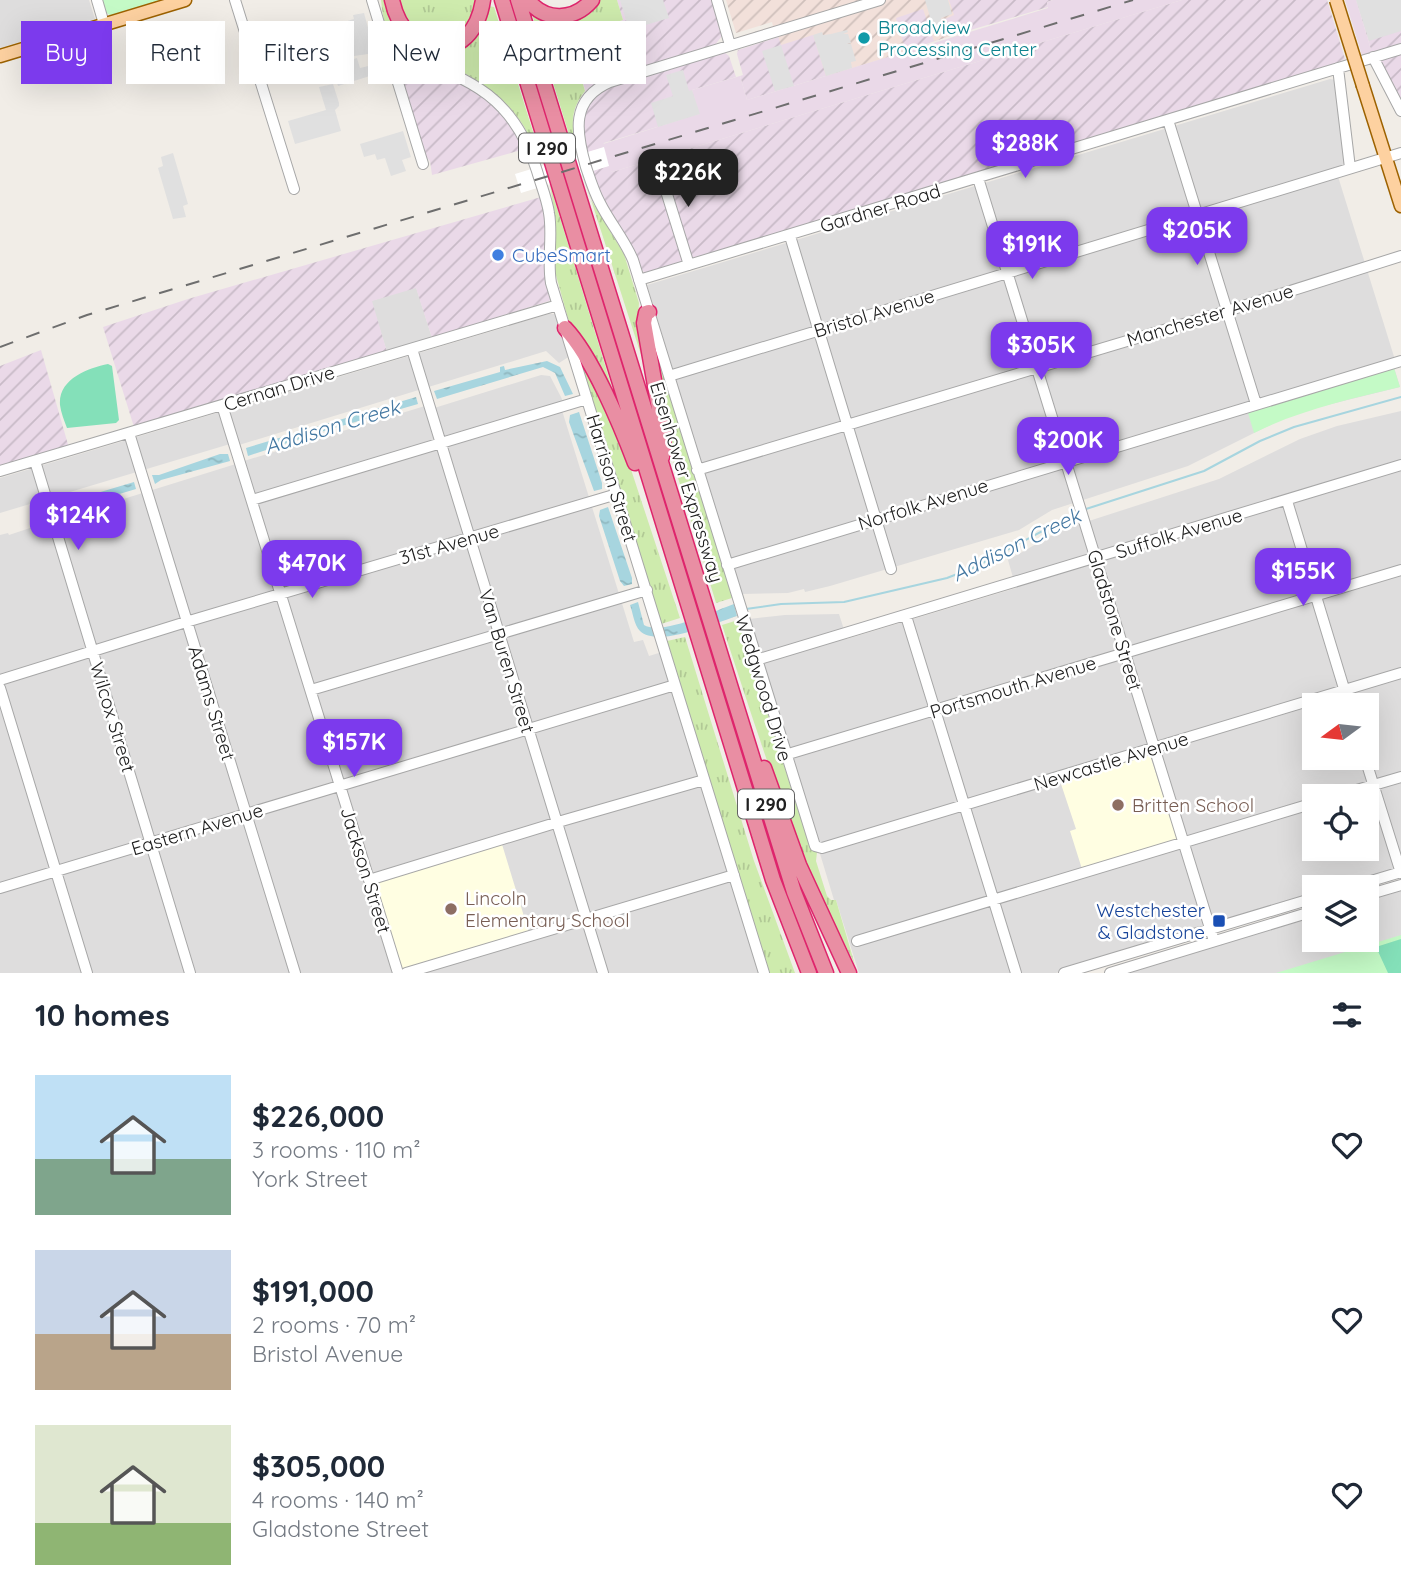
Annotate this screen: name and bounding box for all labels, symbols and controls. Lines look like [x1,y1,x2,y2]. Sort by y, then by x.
place label: Broadview Processing Center [878,15,1037,61]
chip: Buy [21,21,112,84]
chip: Rent [126,21,225,84]
chip: Filters [239,21,354,84]
chip: New [368,21,465,84]
chip: Apartment [479,21,646,84]
marker: Broadview Processing Center [856,30,872,46]
pin: $288K [976,120,1074,180]
text: $288K [991,128,1059,157]
road number: I 290 [519,134,575,162]
pin: $226K [639,150,737,209]
text: $226K [654,157,722,186]
street label: Gardner Road [817,178,943,238]
pin: $205K [1148,208,1246,267]
text: $205K [1162,215,1232,244]
pin: $191K [983,222,1081,281]
text: $191K [1002,229,1062,258]
place label: CubeSmart [512,243,611,267]
marker: CubeSmart [490,247,506,263]
street label: Manchester Avenue [1124,278,1296,352]
street label: Bristol Avenue [811,283,937,343]
pin: $305K [992,322,1090,382]
text: $305K [1007,330,1075,359]
street label: Cernan Drive [221,360,337,416]
street label: Eisenhower Expressway [645,379,729,585]
water label: Addison Creek [261,393,405,459]
street label: Harrison Street [581,411,643,545]
pin: $200K [1019,418,1117,477]
text: $200K [1033,425,1103,454]
street label: Norfolk Avenue [855,473,991,535]
pin: $124K [29,492,127,552]
text: $124K [46,500,110,529]
water label: Addison Creek [947,501,1086,586]
street label: Suffolk Avenue [1113,502,1245,564]
street label: 31st Avenue [396,518,502,570]
pin: $470K [263,540,361,600]
street label: Gladstone Street [1082,547,1148,693]
text: $470K [278,548,346,577]
pin: $155K [1254,548,1352,608]
text: $155K [1271,556,1335,585]
street label: Van Buren Street [474,586,540,736]
street label: Wedgwood Drive [730,612,798,764]
street label: Adams Street [183,643,241,763]
street label: Portsmouth Avenue [927,650,1099,724]
street label: Wilcox Street [85,659,141,775]
north arrow [1302,693,1379,770]
map controls [1302,693,1379,952]
pin: $157K [305,720,403,779]
street label: Newcastle Avenue [1031,726,1191,796]
text: $157K [322,727,386,756]
button: locate [1302,784,1379,861]
road number: I 290 [738,790,794,818]
place label: Britten School [1132,793,1254,817]
marker: Britten School [1110,797,1126,813]
street label: Eastern Avenue [128,798,266,860]
street label: Jackson Street [335,804,397,936]
button: layers [1302,875,1379,952]
place label: Lincoln Elementary School [465,886,630,932]
place label: Westchester & Gladstone [1096,898,1206,944]
marker: Lincoln Elementary School [443,901,459,917]
marker: Westchester & Gladstone [1211,913,1227,929]
text: 10 homes [35,996,170,1034]
icon: filters [1328,996,1366,1034]
text: $226,000 [252,1097,384,1135]
icon: home [91,1103,175,1187]
icon: heart [1328,1126,1366,1164]
text: 3 rooms · 110 m² [252,1135,421,1164]
text: York Street [252,1164,368,1193]
text: $191,000 [252,1272,374,1310]
icon: home [91,1278,175,1362]
icon: heart [1328,1301,1366,1339]
text: 2 rooms · 70 m² [252,1310,416,1339]
text: Bristol Avenue [252,1339,403,1368]
text: $305,000 [252,1447,385,1485]
icon: home [91,1453,175,1537]
icon: heart [1328,1476,1366,1514]
text: 4 rooms · 140 m² [252,1485,424,1514]
text: Gladstone Street [252,1514,429,1543]

